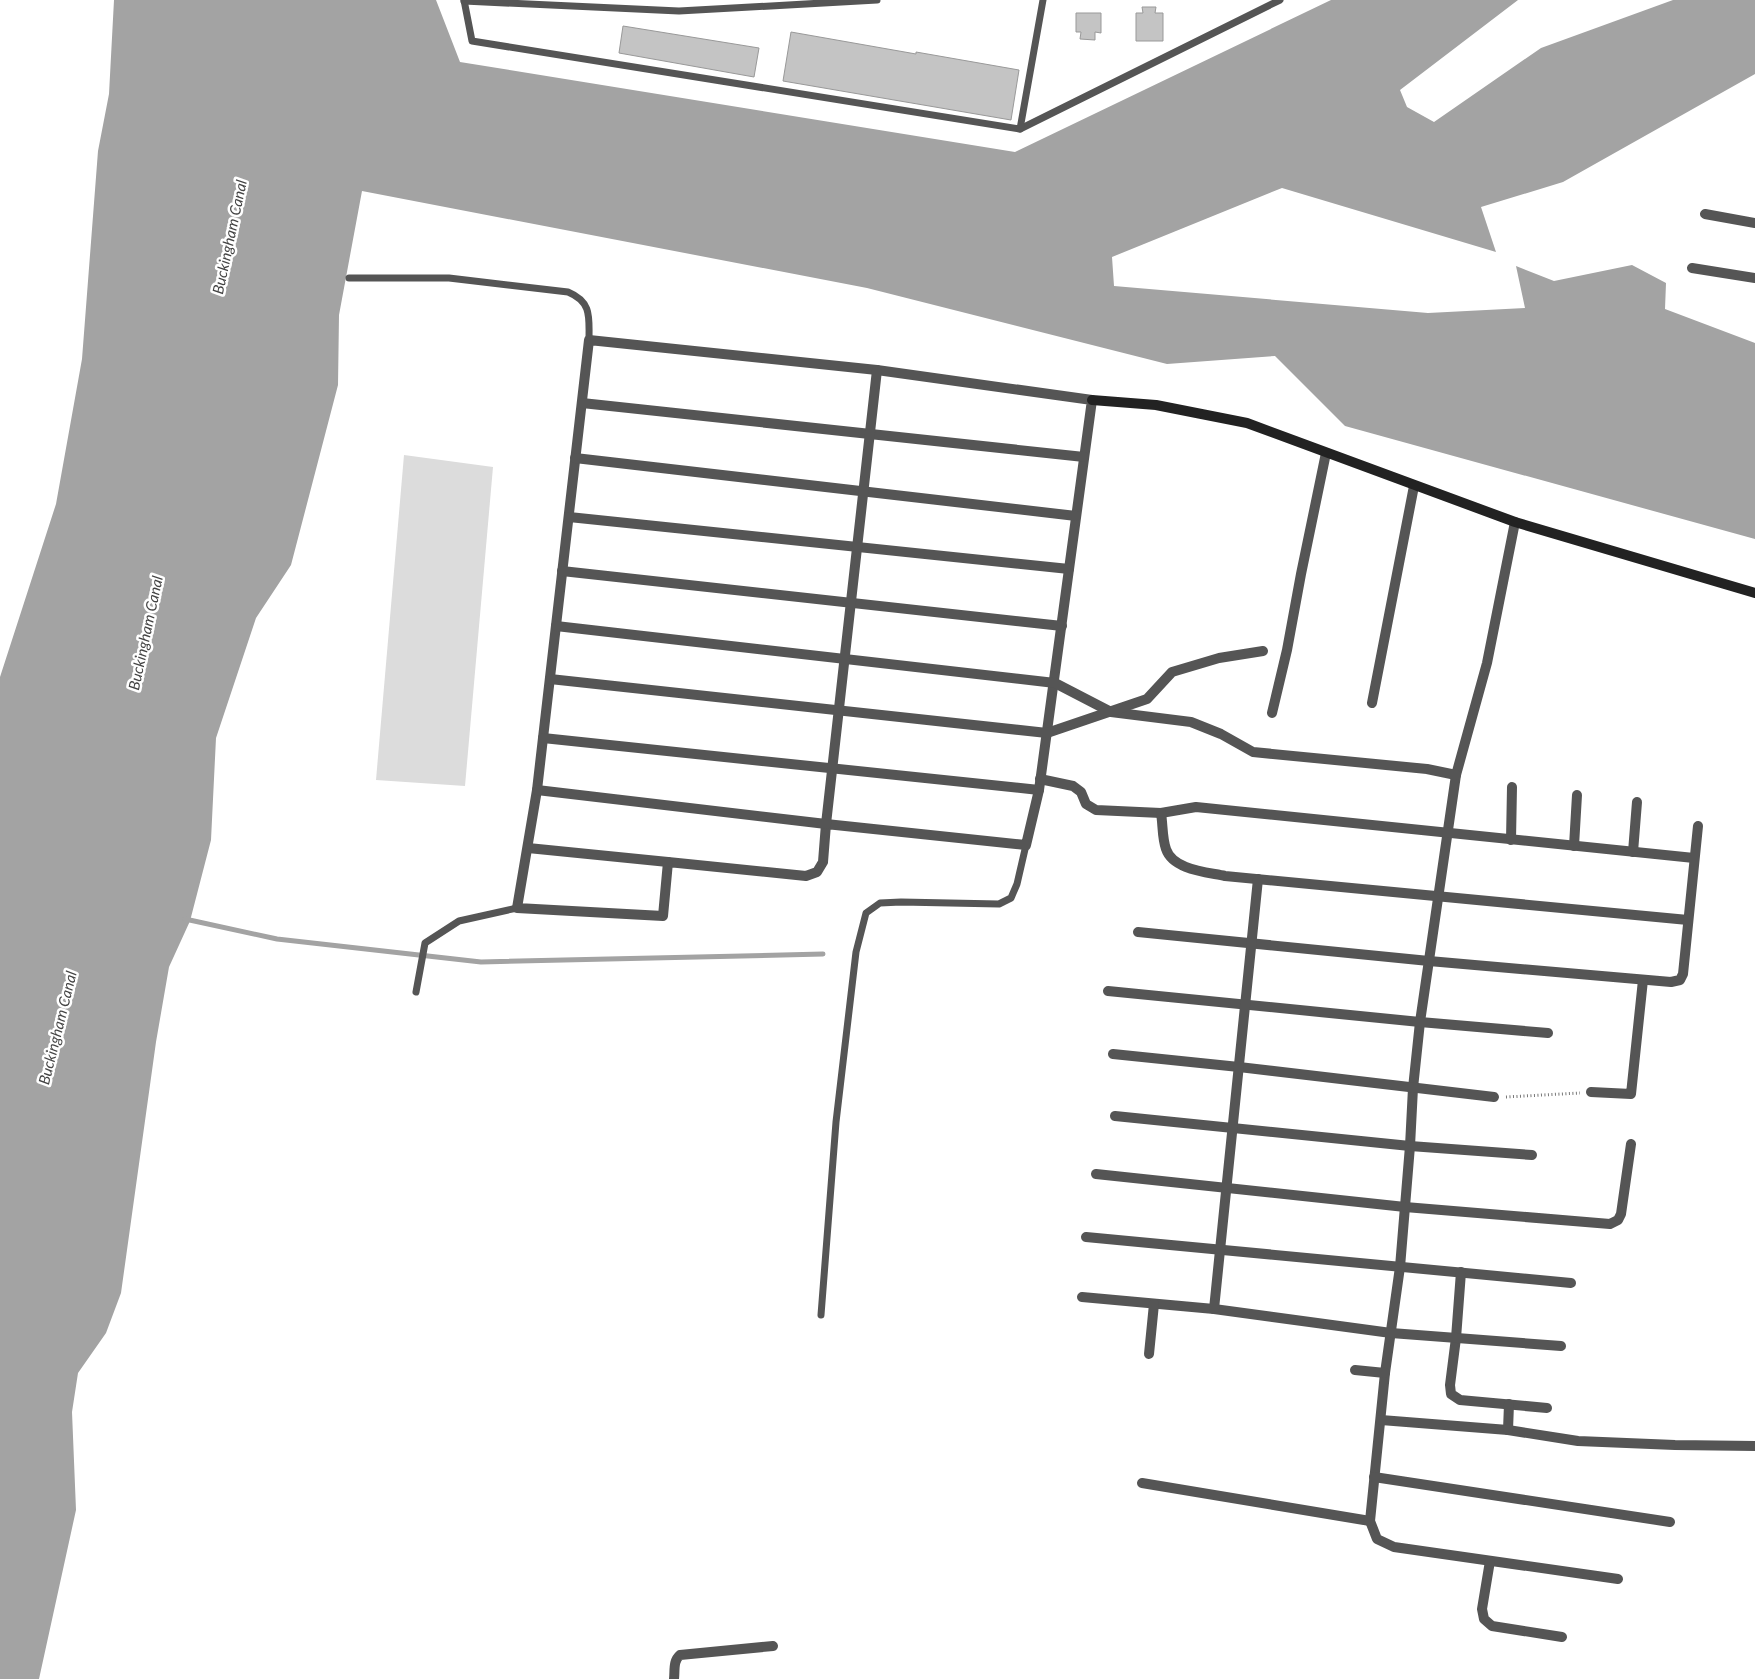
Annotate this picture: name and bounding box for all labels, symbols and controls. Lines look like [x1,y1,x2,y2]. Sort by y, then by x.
water label: Buckingham Canal [208,177,250,296]
water label: Buckingham Canal [124,573,166,692]
water label: Buckingham Canal [34,969,80,1086]

